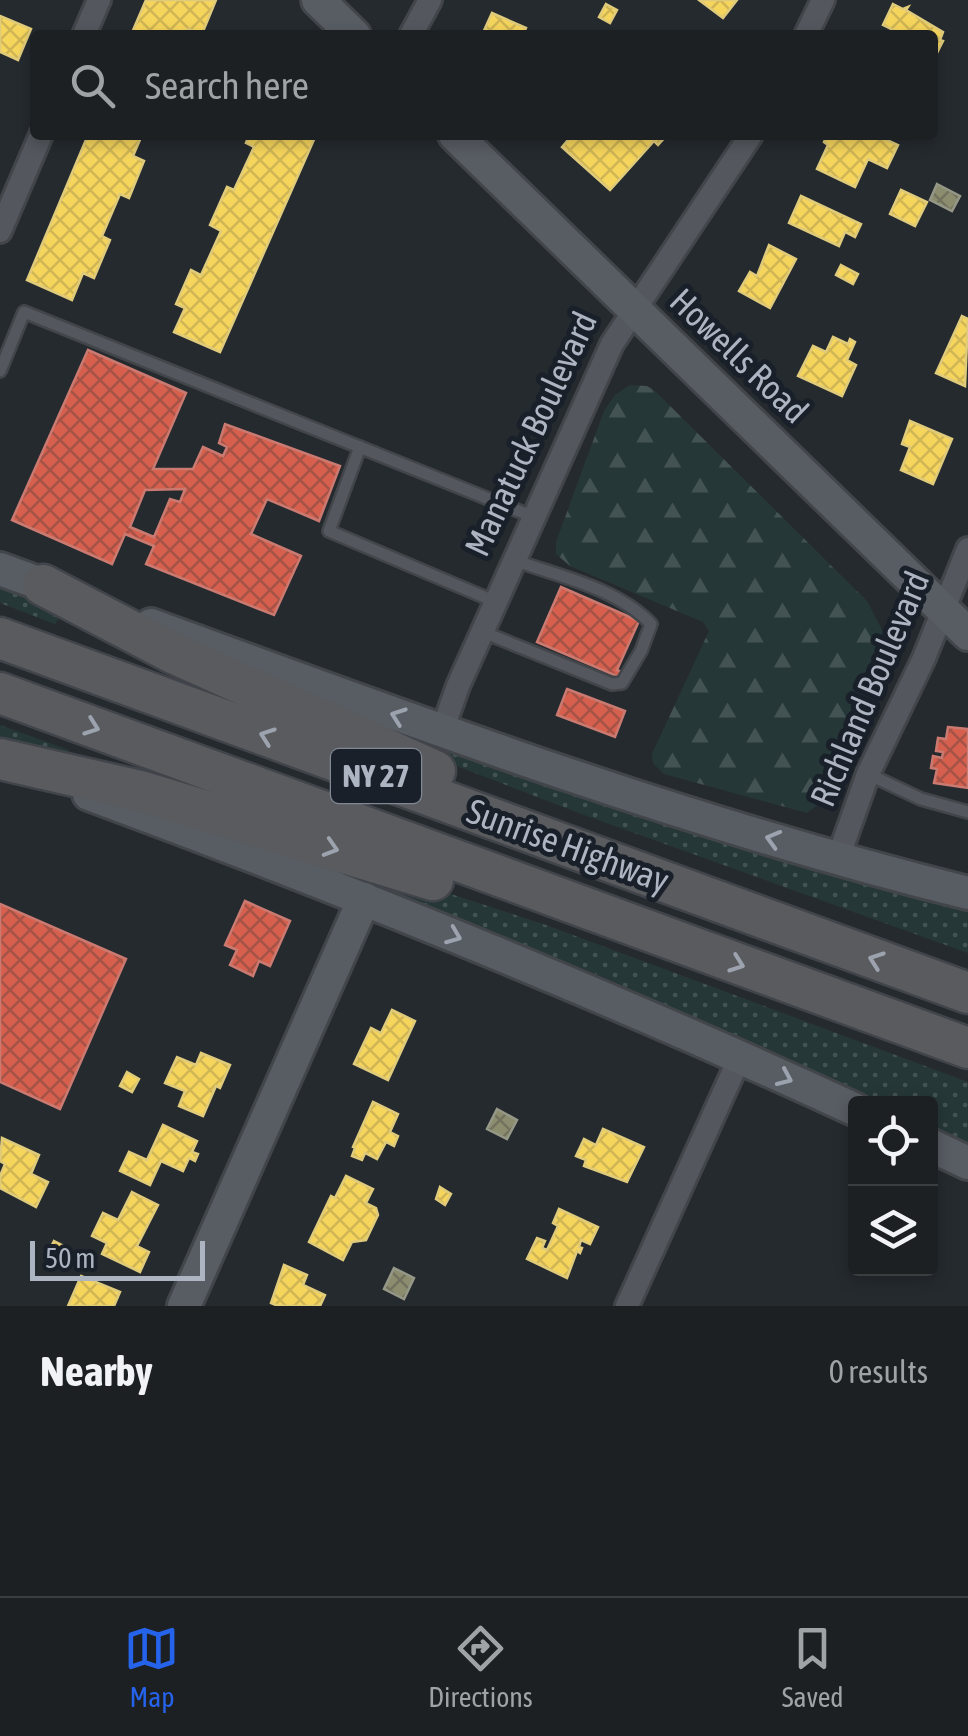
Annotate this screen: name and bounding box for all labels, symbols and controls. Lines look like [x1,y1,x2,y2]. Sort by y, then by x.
search box [30,30,938,140]
icon: search [65,58,120,113]
text: Search here [145,64,309,107]
street label: Howells Road [663,280,817,431]
street label: Manatuck Boulevard [456,305,604,562]
street label: Richland Boulevard [802,565,937,812]
one-way arrow [390,707,407,727]
one-way arrow [82,715,99,736]
one-way arrow [260,727,277,748]
road number: NY 27 [331,749,421,803]
street label: Sunrise Highway [462,790,675,900]
one-way arrow [765,830,782,851]
one-way arrow [321,836,338,857]
one-way arrow [445,924,462,944]
one-way arrow [869,951,886,972]
one-way arrow [728,952,745,973]
one-way arrow [775,1066,793,1086]
map controls [848,1096,938,1276]
button: locate [848,1096,938,1186]
button: layers [848,1186,938,1276]
scale bar [30,1236,205,1280]
text: 50 m [45,1242,95,1274]
text: Nearby [40,1347,153,1395]
text: 0 results [829,1353,928,1390]
tab: Map [124,1621,179,1713]
tab: Directions [428,1621,533,1713]
tab: Saved [782,1621,844,1713]

